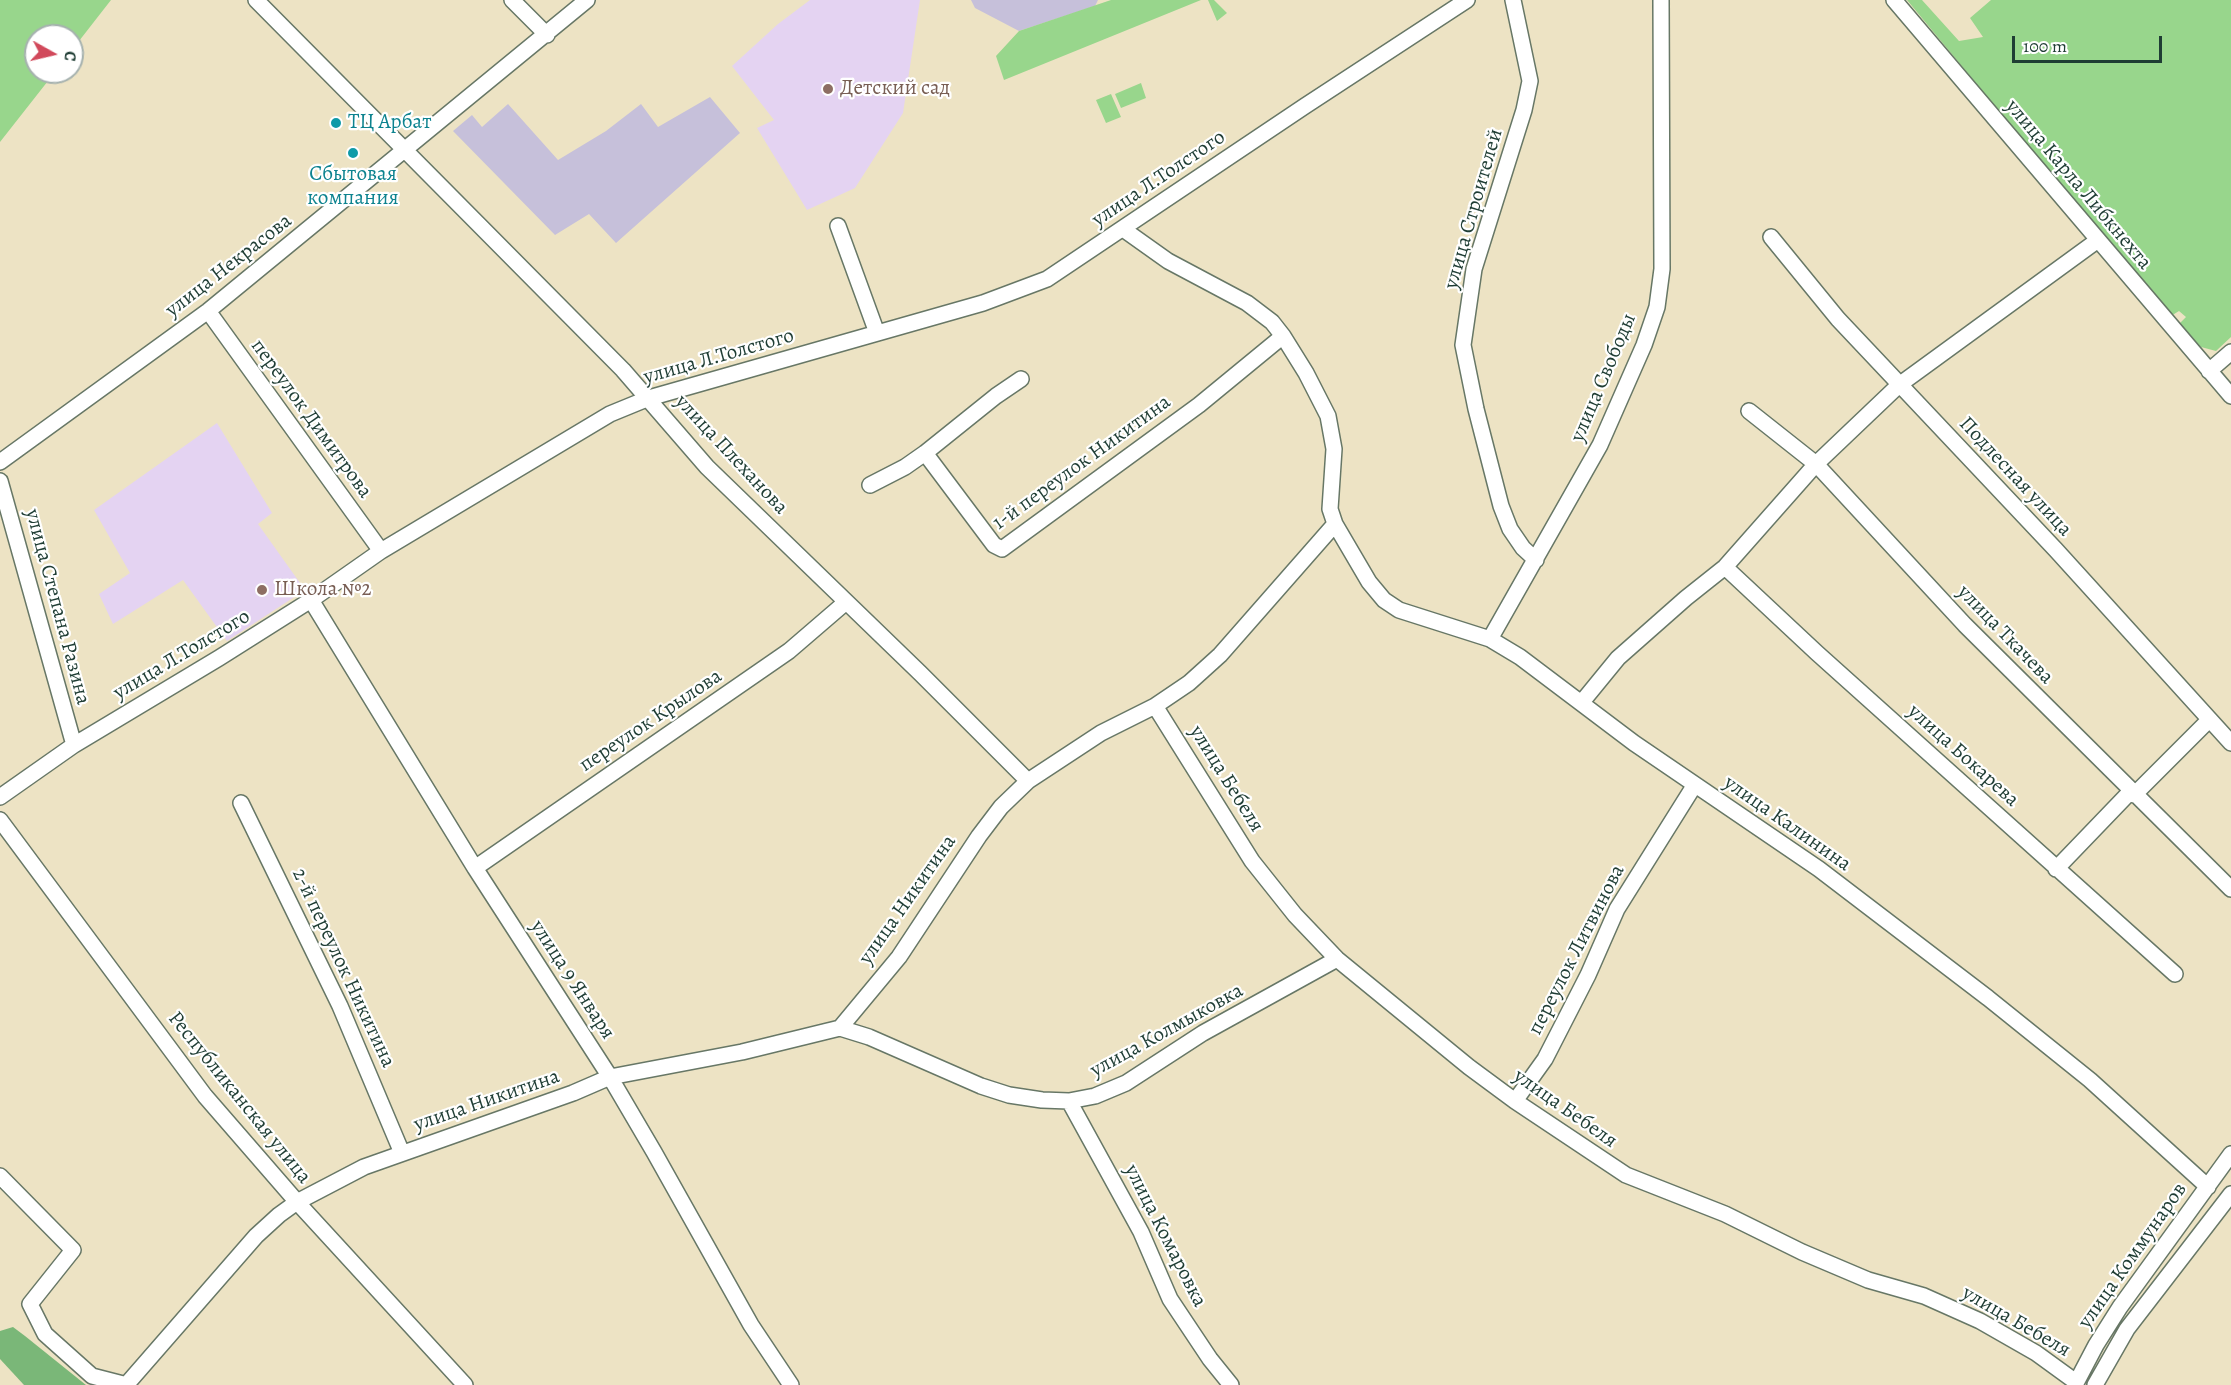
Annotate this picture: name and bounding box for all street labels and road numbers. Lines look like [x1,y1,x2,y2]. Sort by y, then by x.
street label: улица Карла Либкнехта [1999,95,2157,275]
street label: улица Л.Толстого [1088,125,1230,233]
street label: улица Строителей [1439,126,1509,292]
street label: улица Некрасова [161,209,297,323]
street label: улица Свободы [1566,310,1642,446]
street label: улица Л.Толстого [641,323,797,391]
street label: переулок Димитрова [245,335,377,503]
street label: улица Плеханова [669,390,793,520]
street label: 1-й переулок Никитина [988,390,1176,536]
street label: Подлесная улица [1953,412,2077,542]
street label: улица Степана Разина [19,506,95,708]
street label: улица Ткачева [1951,580,2059,690]
street label: улица Л.Толстого [109,604,255,706]
street label: переулок Крылова [575,664,727,778]
street label: улица Бокарева [1902,699,2024,813]
street label: улица Бебеля [1183,721,1269,837]
street label: улица Калинина [1718,771,1856,877]
street label: улица Никитина [854,830,962,970]
street label: переулок Литвинова [1523,861,1631,1039]
street label: 2-й переулок Никитина [286,864,400,1072]
street label: улица 9 Января [524,916,620,1044]
street label: улица Колмыковка [1086,979,1248,1083]
street label: Республиканская улица [162,1007,316,1189]
street label: улица Никитина [411,1064,563,1138]
street label: улица Бебеля [1508,1064,1622,1154]
street label: улица Комаровка [1118,1160,1212,1312]
street label: улица Коммунаров [2073,1178,2193,1334]
street label: улица Бебеля [1957,1281,2075,1363]

